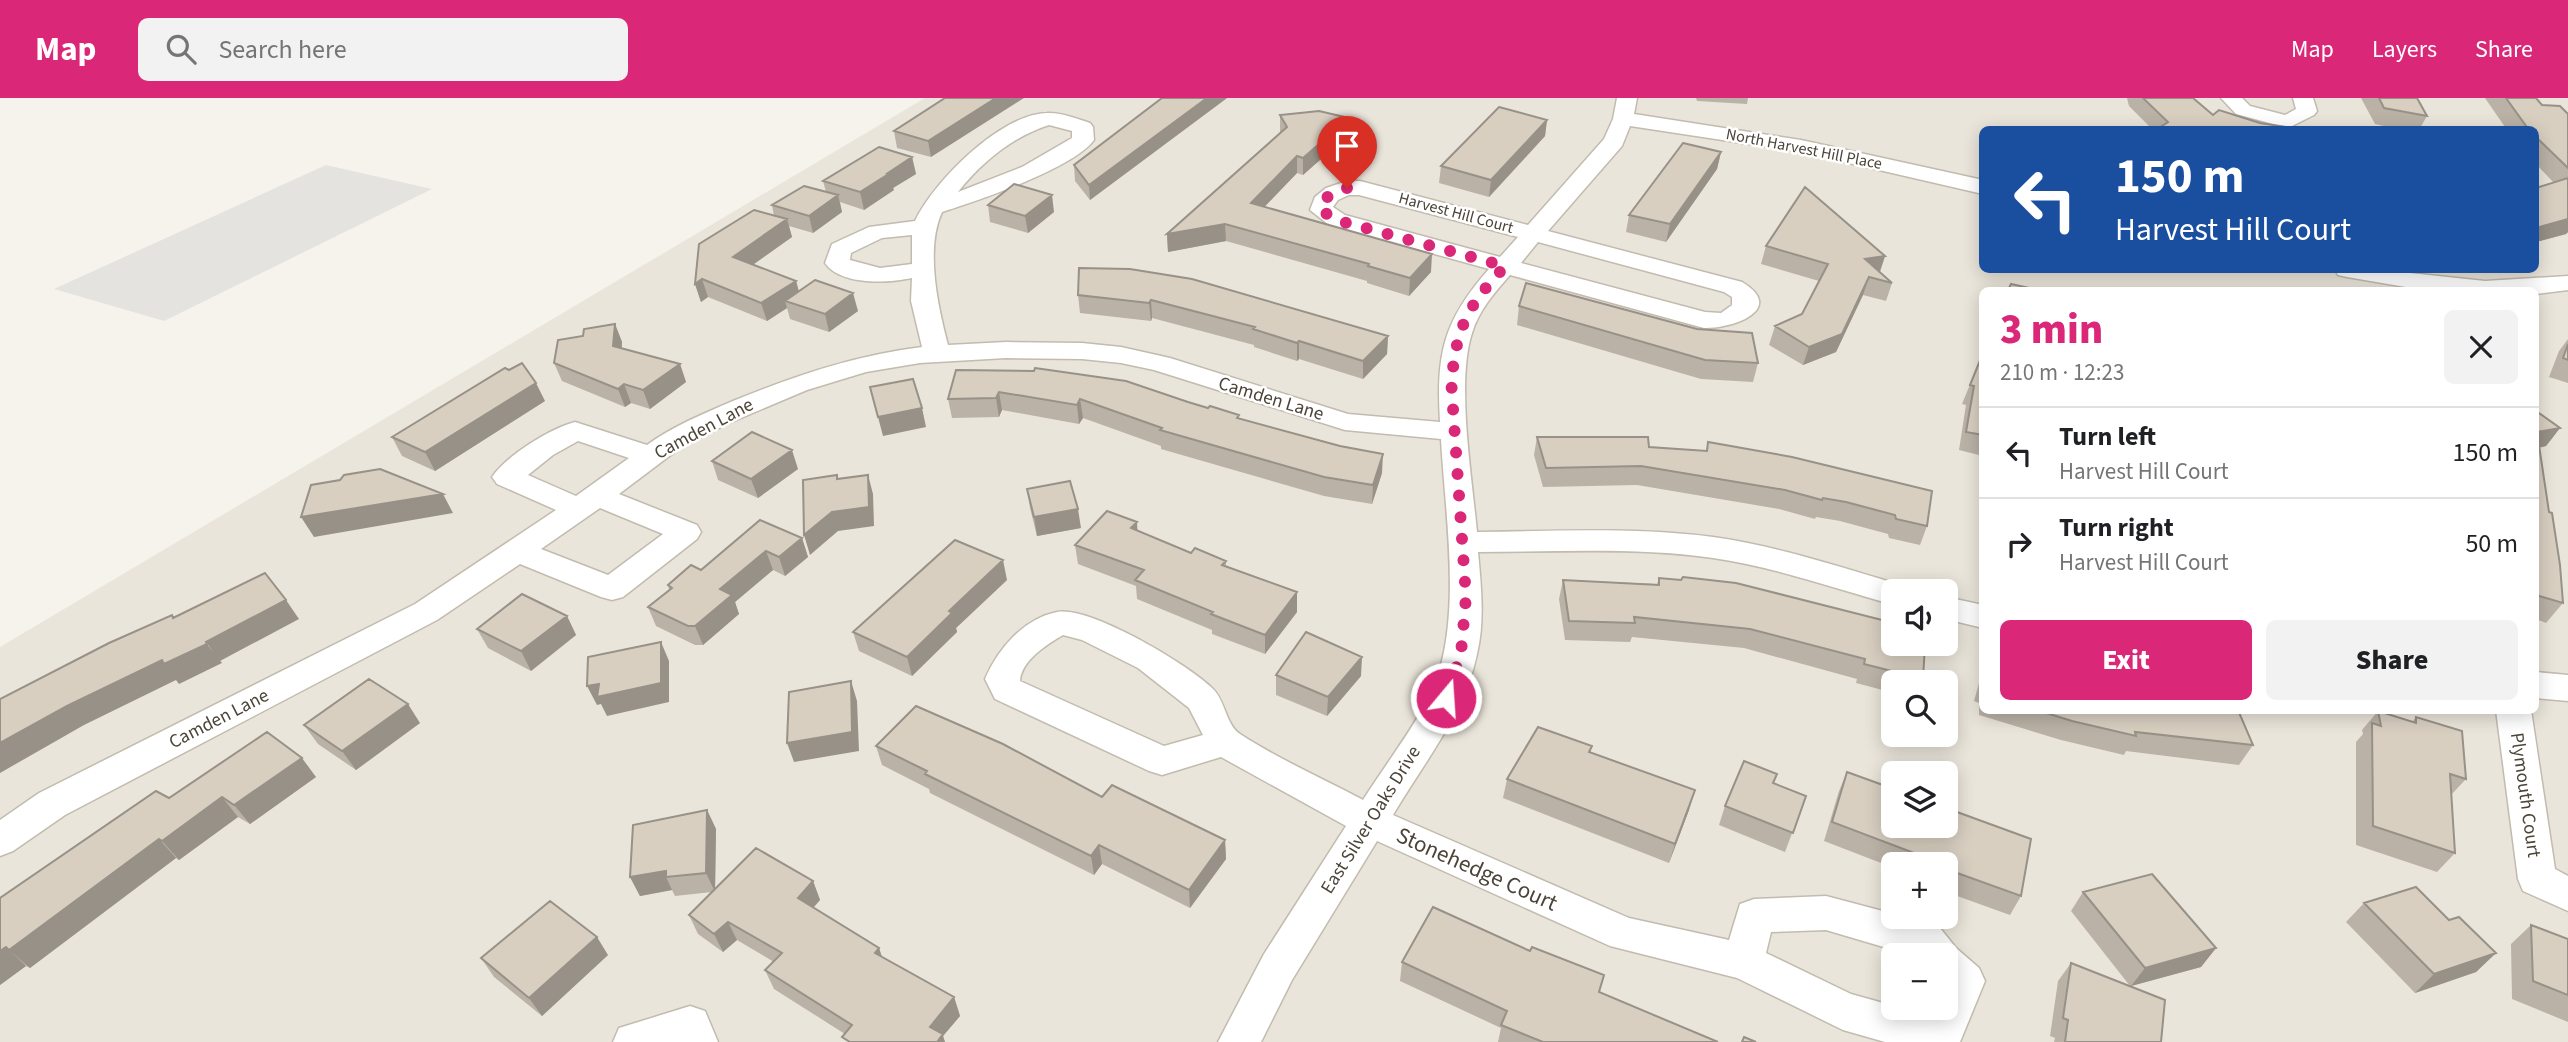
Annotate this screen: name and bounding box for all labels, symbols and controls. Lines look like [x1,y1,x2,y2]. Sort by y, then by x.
search box [138,18,628,81]
text: Map [35,26,96,73]
icon: search [162,30,200,68]
text: Search here [218,31,347,68]
text: Map [2291,32,2334,67]
text: Layers [2372,32,2437,67]
text: Share [2475,32,2533,67]
pin [1317,116,1377,188]
street label: North Harvest Hill Place [1724,123,1884,175]
icon: arrive [1328,127,1366,165]
text: 150 m [2115,142,2244,212]
icon: left [2000,154,2091,245]
street label: Harvest Hill Court [1396,187,1516,239]
text: Harvest Hill Court [2115,207,2351,253]
text: 3 min [2000,300,2103,360]
button: close [2444,310,2518,384]
text: 210 m · 12:23 [2000,356,2124,389]
street label: Camden Lane [1215,370,1327,428]
street label: Camden Lane [650,392,758,466]
text: Turn left [2059,418,2156,455]
icon: left [2000,434,2038,472]
text: 150 m [2452,434,2518,471]
text: Harvest Hill Court [2059,455,2229,488]
text: Turn right [2059,509,2174,546]
icon: right [2000,525,2038,563]
text: 50 m [2465,525,2518,562]
text: Harvest Hill Court [2059,546,2229,579]
map controls [1881,579,1958,1020]
button: sound [1881,579,1958,656]
button: Exit [2000,620,2252,700]
button: Share [2266,620,2518,700]
position arrow [1409,661,1483,735]
button: search [1881,670,1958,747]
street label: Camden Lane [164,682,274,756]
street label: Plymouth Court [2503,731,2547,860]
street label: East Silver Oaks Drive [1314,741,1428,899]
button: layers [1881,761,1958,838]
street label: Stonehedge Court [1391,819,1563,919]
button: + [1881,852,1958,929]
button: − [1881,943,1958,1020]

